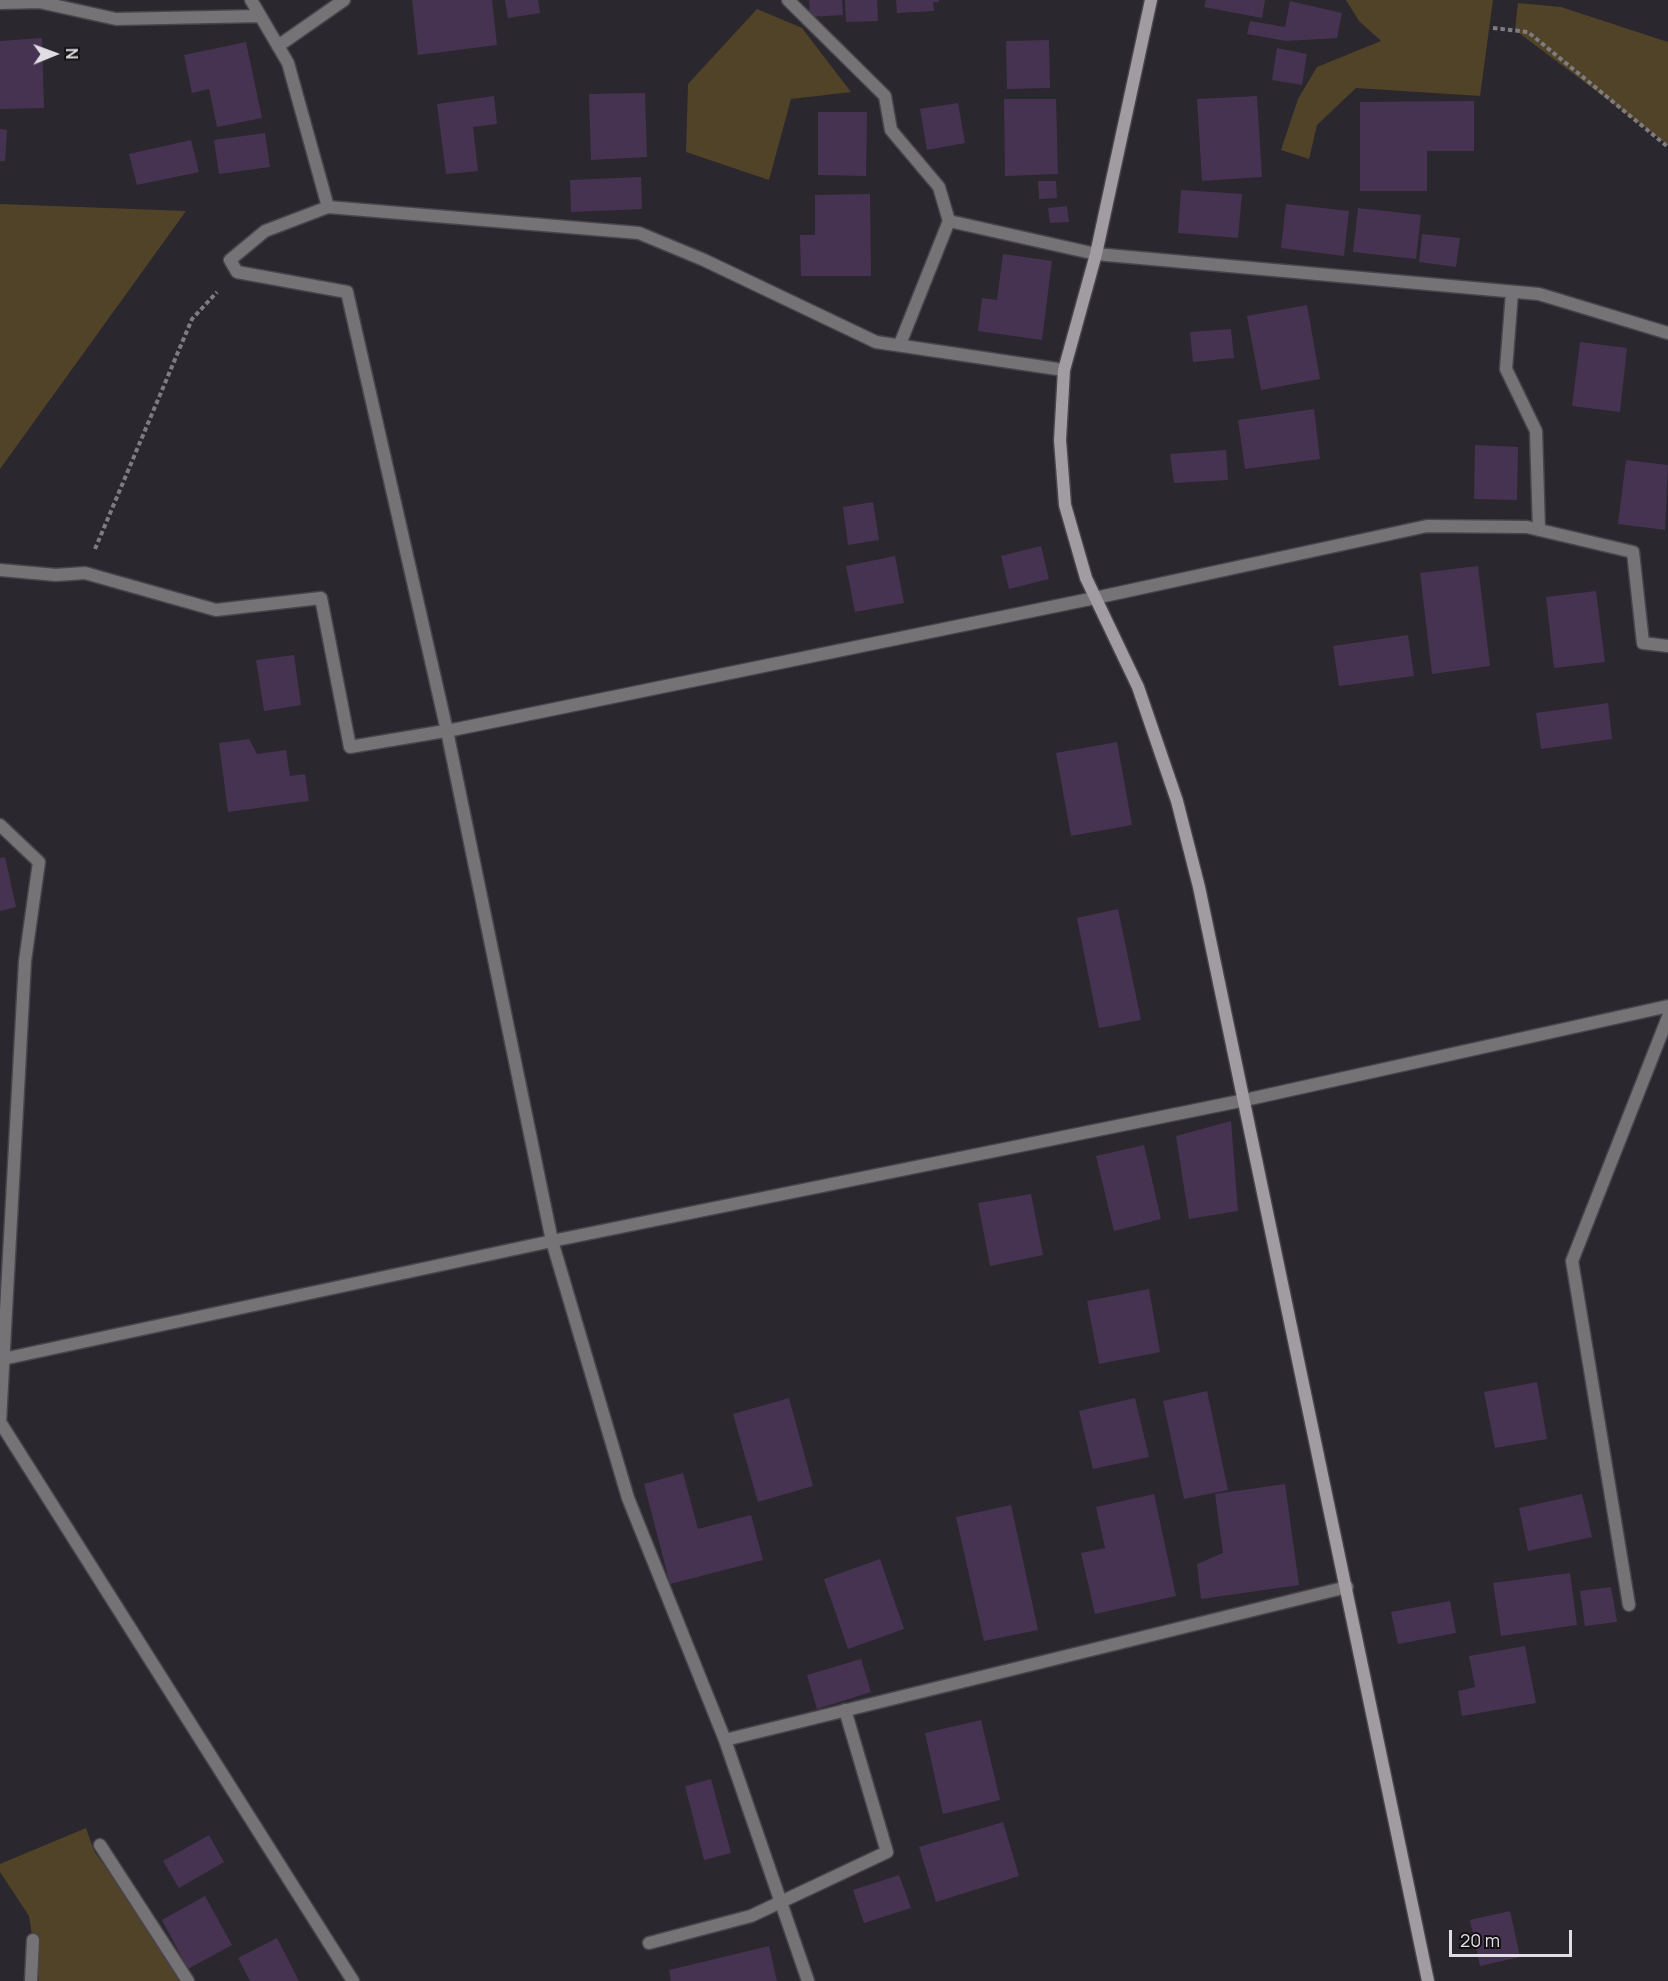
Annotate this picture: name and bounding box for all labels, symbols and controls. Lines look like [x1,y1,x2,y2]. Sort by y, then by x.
north arrow [24,24,84,84]
text: N [61,48,83,60]
scale bar [1452,1918,1575,1956]
text: 20 m [1460,1928,1500,1952]

